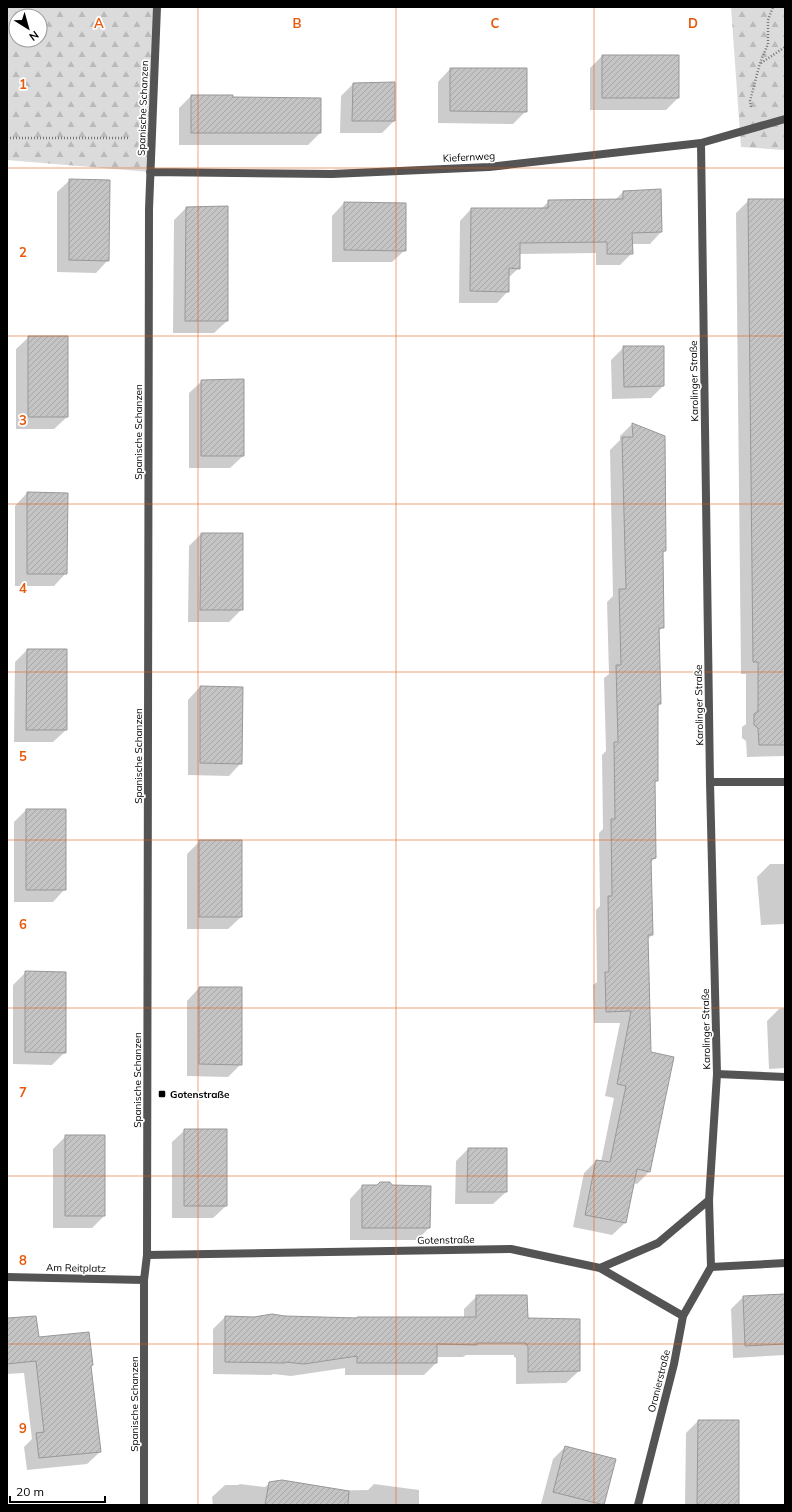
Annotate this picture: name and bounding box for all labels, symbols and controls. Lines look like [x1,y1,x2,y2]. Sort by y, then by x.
north arrow [8,8,48,48]
text: A [94,15,104,31]
text: B [293,15,302,31]
text: C [491,15,500,31]
text: D [688,15,698,31]
text: N [26,28,42,44]
street label: Spanische Schanzen [135,60,151,156]
text: 1 [19,76,27,92]
street label: Kiefernweg [443,149,495,165]
text: 2 [19,244,27,260]
street label: Karolinger Straße [687,340,701,422]
street label: Spanische Schanzen [132,384,145,480]
text: 3 [19,412,27,428]
text: 4 [19,580,27,596]
street label: Karolinger Straße [692,664,706,746]
street label: Spanische Schanzen [132,708,145,804]
text: 5 [19,748,27,764]
text: 6 [19,916,27,932]
street label: Karolinger Straße [699,988,713,1070]
street label: Spanische Schanzen [131,1032,144,1128]
text: 7 [19,1084,27,1100]
place label: Gotenstraße [170,1088,230,1101]
marker: Gotenstraße [157,1089,167,1099]
street label: Gotenstraße [417,1233,475,1247]
text: 8 [19,1252,27,1268]
street label: Am Reitplatz [46,1261,106,1275]
street label: Oranierstraße [645,1348,673,1414]
street label: Spanische Schanzen [128,1356,141,1452]
text: 9 [19,1420,27,1436]
scale bar [10,1478,105,1504]
text: 20 m [16,1484,44,1499]

